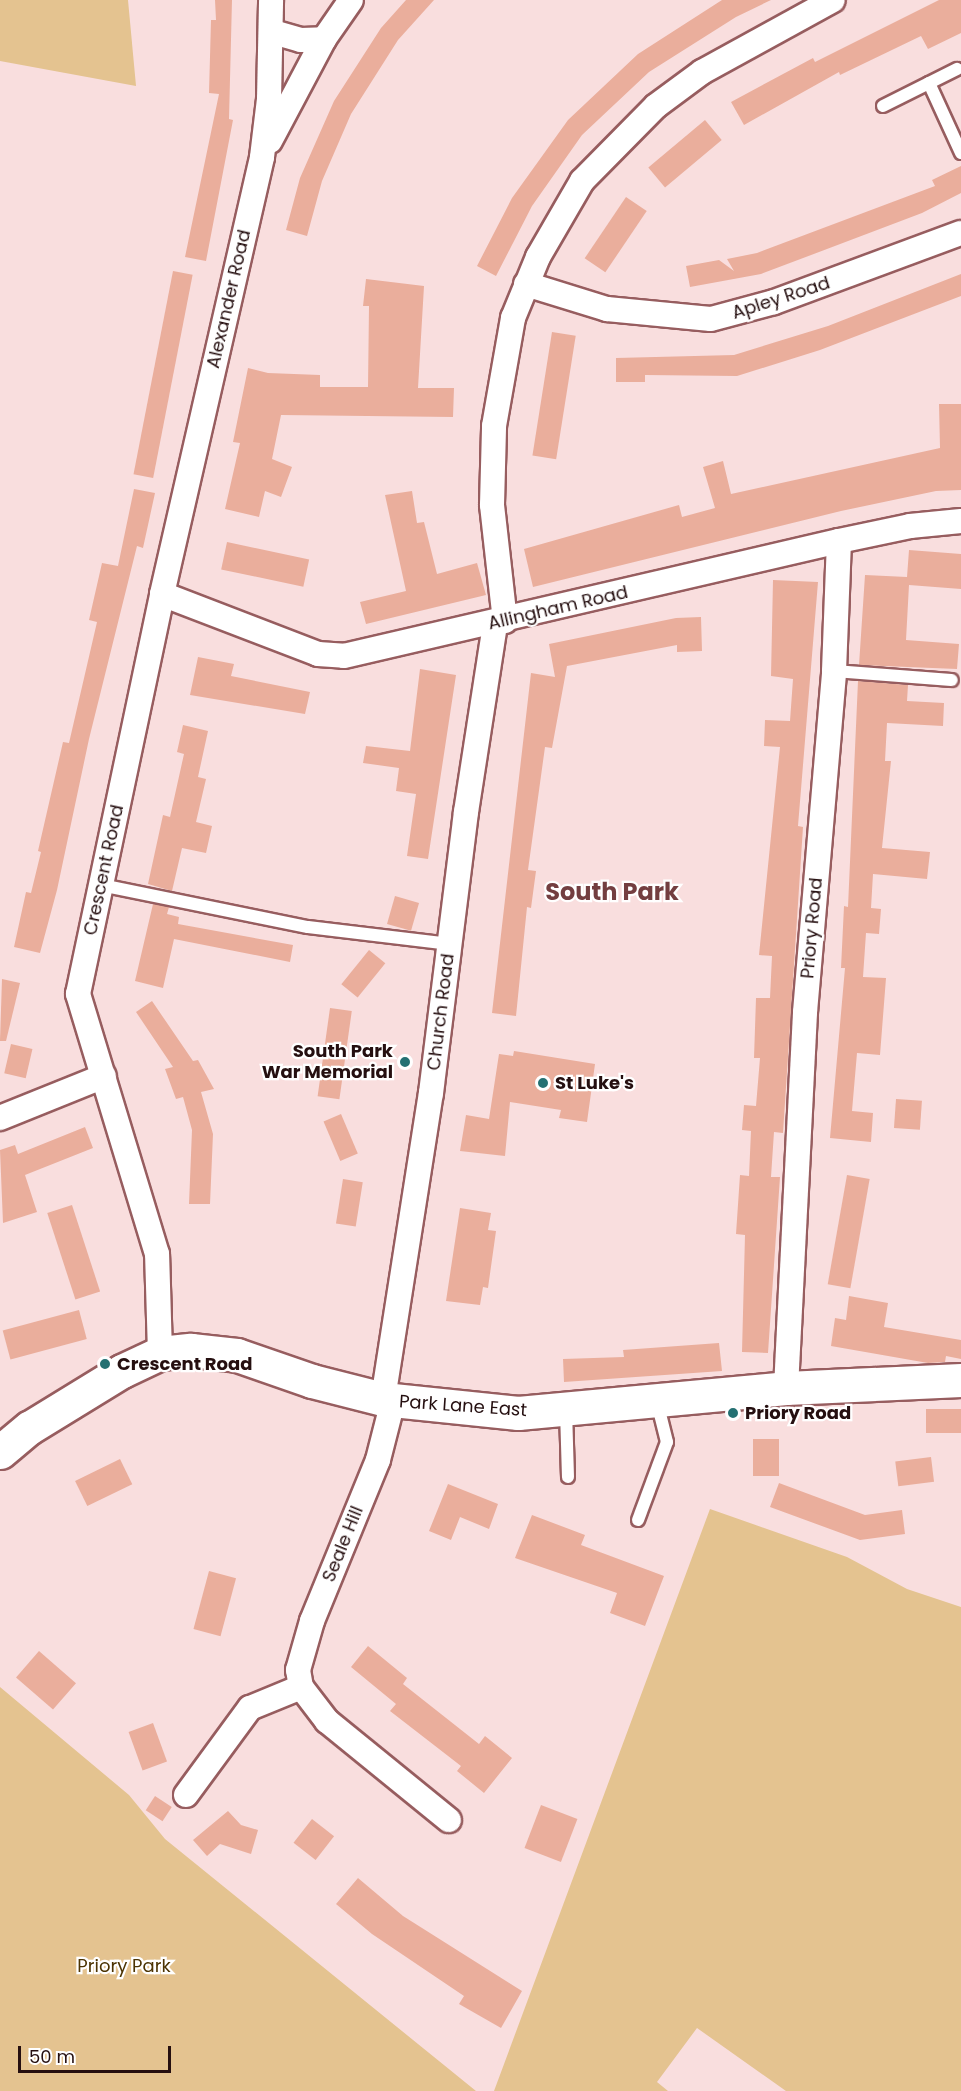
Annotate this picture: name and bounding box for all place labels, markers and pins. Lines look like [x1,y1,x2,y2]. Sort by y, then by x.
place label: South Park War Memorial [262,1041,393,1084]
marker: South Park War Memorial [398,1055,412,1069]
place label: St Luke's [555,1072,634,1094]
marker: St Luke's [536,1076,550,1090]
place label: Crescent Road [117,1353,252,1375]
marker: Crescent Road [98,1357,112,1371]
place label: Priory Road [745,1402,851,1424]
marker: Priory Road [726,1406,740,1420]

